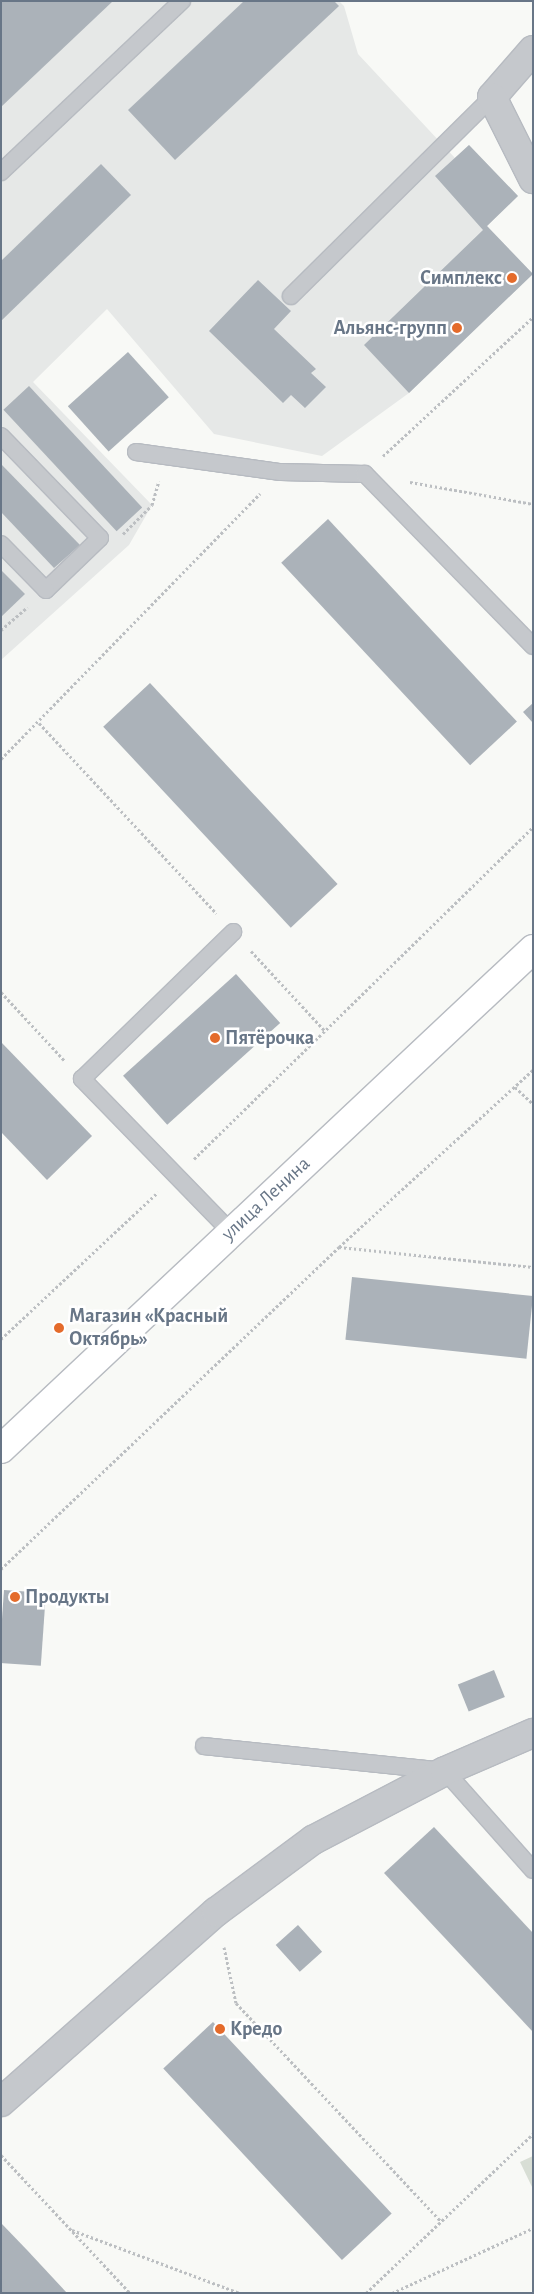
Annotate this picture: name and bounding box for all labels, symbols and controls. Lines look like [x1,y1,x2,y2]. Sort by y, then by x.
place label: Симплекс [420,266,502,290]
marker: Симплекс [506,272,518,284]
place label: Альянс-групп [333,316,447,340]
marker: Альянс-групп [451,322,463,334]
place label: Пятёрочка [225,1026,314,1050]
marker: Пятёрочка [209,1032,221,1044]
street label: улица Ленина [217,1152,315,1246]
place label: Магазин «Красный Октябрь» [69,1304,228,1351]
marker: Магазин «Красный Октябрь» [53,1322,65,1334]
place label: Продукты [25,1585,109,1609]
marker: Продукты [9,1591,21,1603]
place label: Кредо [230,2017,282,2041]
marker: Кредо [214,2023,226,2035]

